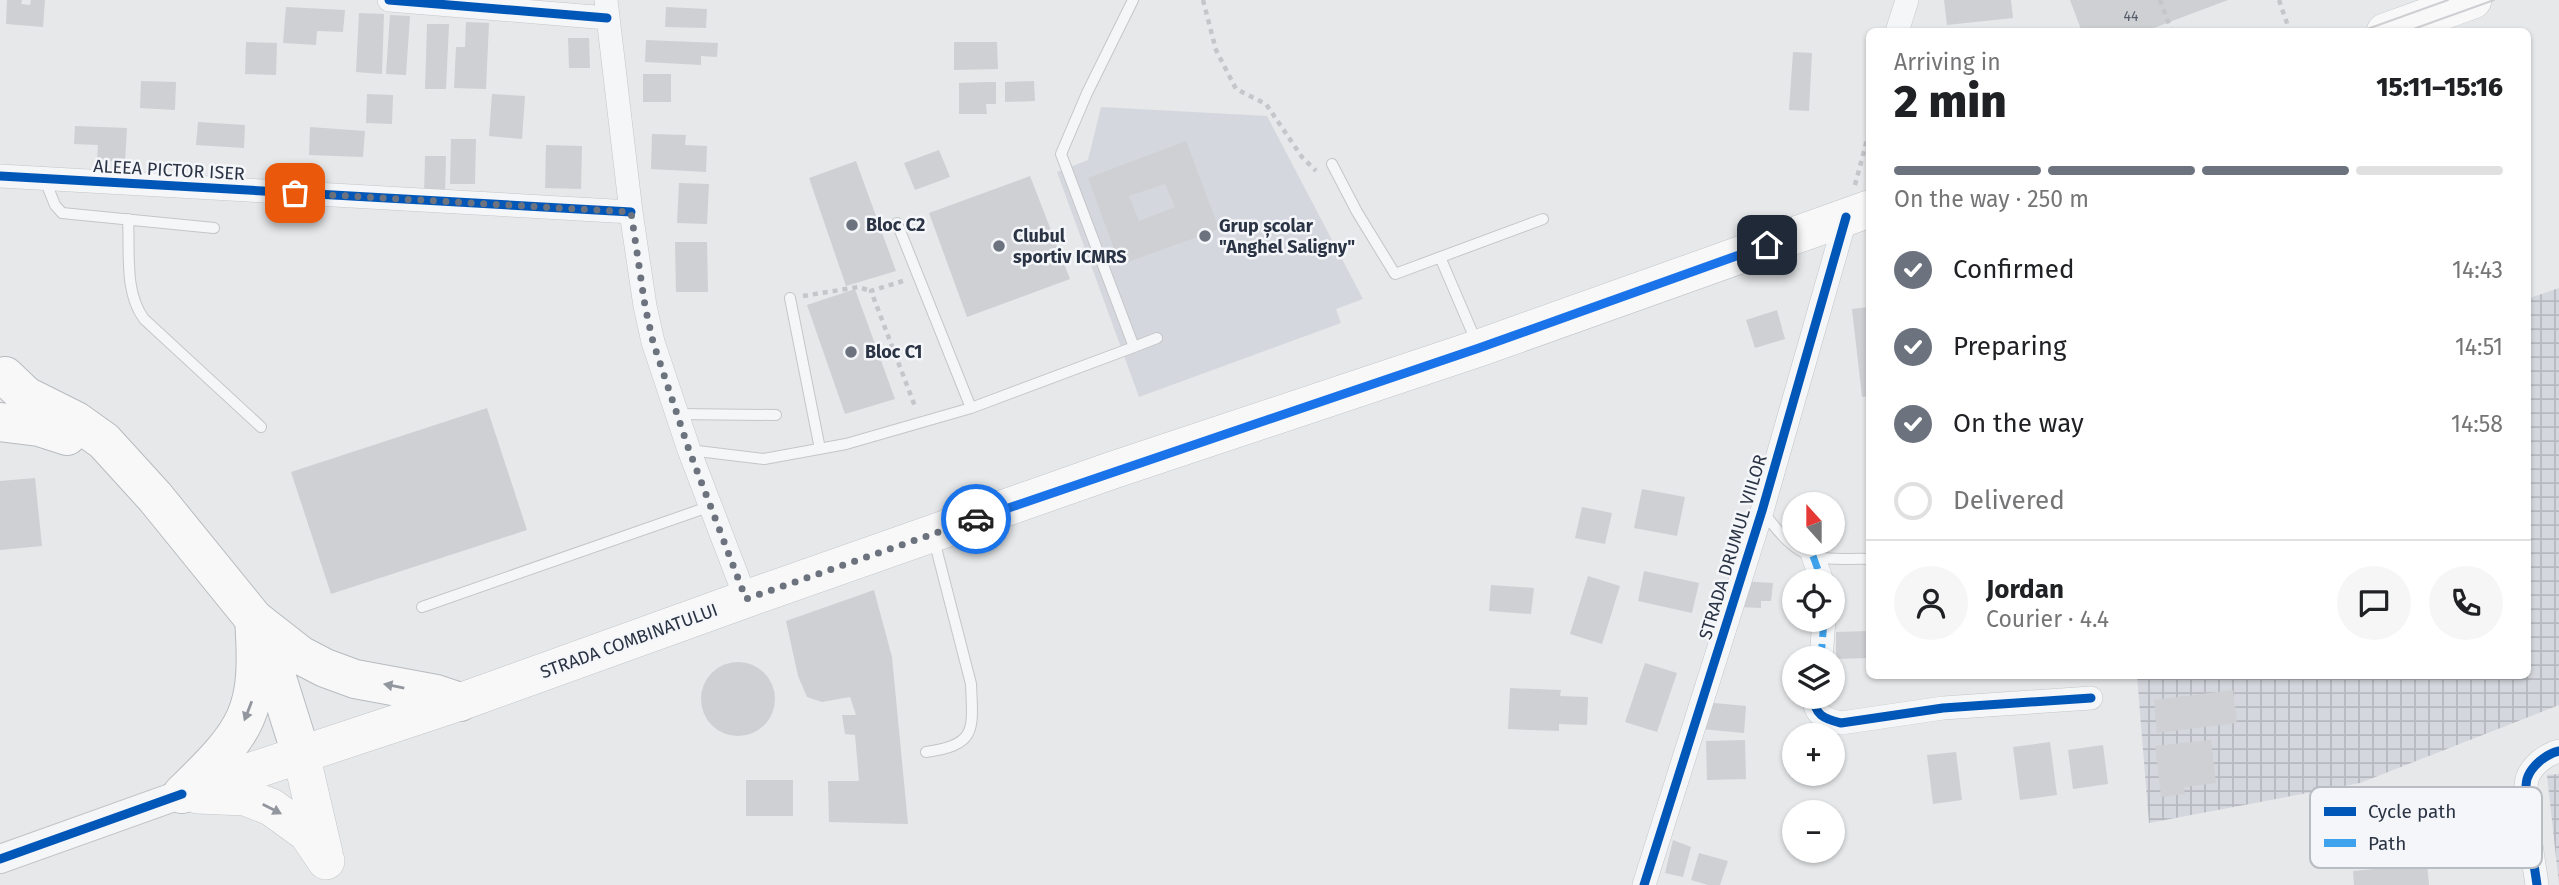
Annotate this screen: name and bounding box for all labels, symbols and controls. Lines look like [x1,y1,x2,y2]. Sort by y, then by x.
house number: 44 [2124,8,2139,25]
text: Arriving in [1894,48,2001,76]
text: 15:11–15:16 [2376,72,2503,103]
text: 2 min [1894,74,2007,129]
street label: ALEEA PICTOR ISER [93,155,245,185]
pin [265,163,325,223]
icon: bag [276,174,314,212]
text: On the way · 250 m [1894,185,2089,213]
place label: Bloc C2 [866,214,925,236]
place label: Grup școlar "Anghel Saligny" [1219,215,1355,258]
pin [1737,215,1797,275]
marker: Bloc C2 [844,217,860,233]
place label: Clubul sportiv ICMRS [1013,225,1127,268]
icon: home [1748,226,1786,264]
marker: Grup școlar "Anghel Saligny" [1197,228,1213,244]
marker: Clubul sportiv ICMRS [991,238,1007,254]
icon: check [1894,251,1932,289]
text: Confirmed [1953,254,2074,285]
text: 14:43 [2452,256,2503,284]
icon: check [1894,328,1932,366]
text: Preparing [1953,331,2066,362]
text: 14:51 [2455,333,2503,361]
place label: Bloc C1 [865,341,922,363]
marker: Bloc C1 [843,344,859,360]
icon: check [1894,405,1932,443]
text: On the way [1953,408,2084,439]
text: 14:58 [2451,410,2503,438]
street label: STRADA DRUMUL VIILOR [1694,452,1772,642]
courier [941,484,1011,554]
text: Delivered [1953,485,2065,516]
north arrow [1782,492,1844,555]
map controls [1782,492,1845,863]
icon: car [957,500,995,538]
button: person [1894,566,1968,640]
button: chat [2337,566,2411,640]
button: phone [2429,566,2503,640]
button: locate [1782,569,1845,632]
text: Jordan [1986,574,2064,605]
street label: STRADA COMBINATULUI [537,599,721,683]
text: Courier · 4.4 [1986,605,2109,633]
button: layers [1782,646,1845,709]
one-way arrow [383,681,405,692]
one-way arrow [243,700,254,721]
button: + [1782,723,1845,786]
legend [2310,787,2542,868]
button: − [1782,800,1845,863]
text: Cycle path [2368,800,2456,823]
one-way arrow [262,803,282,815]
text: Path [2368,832,2406,855]

